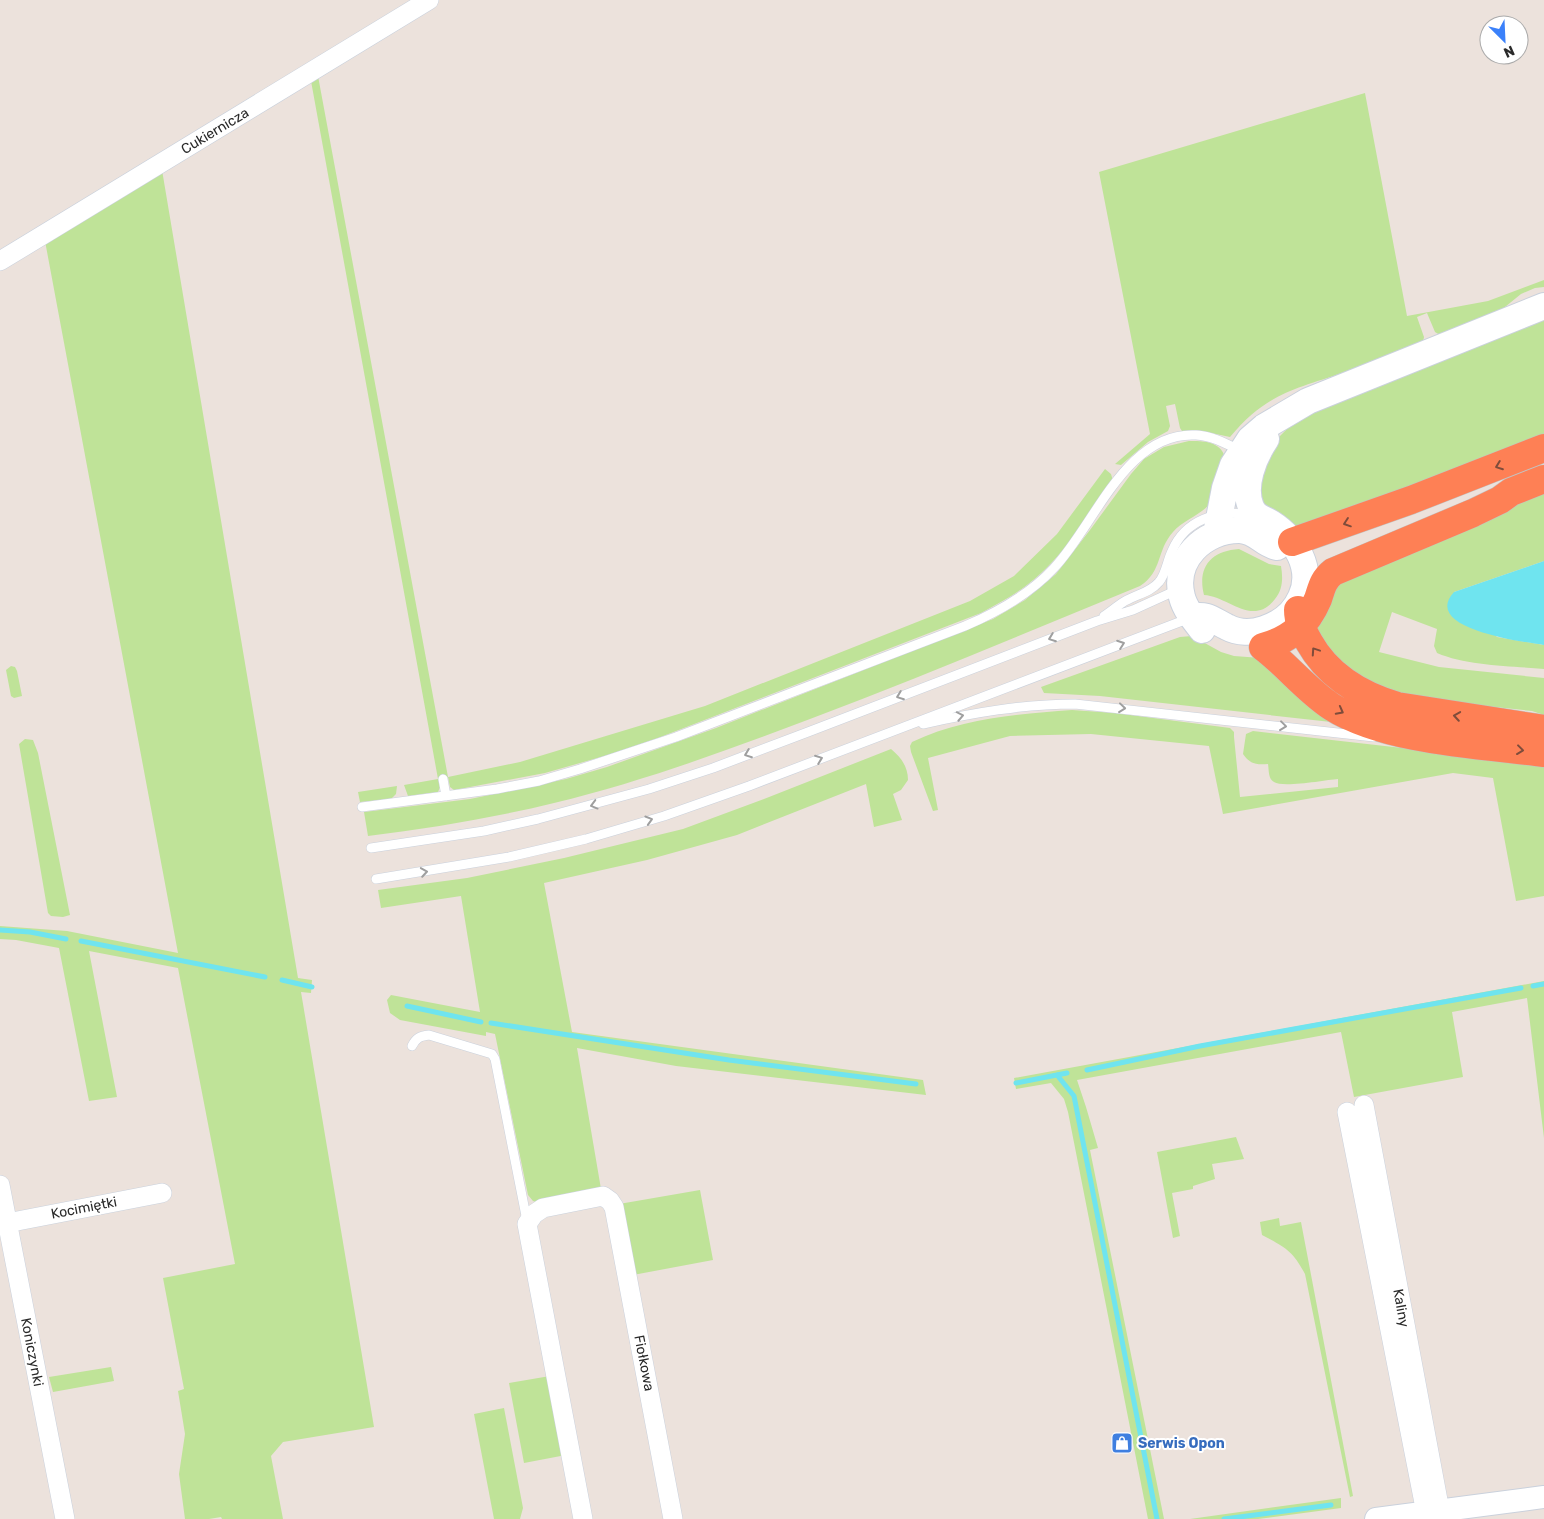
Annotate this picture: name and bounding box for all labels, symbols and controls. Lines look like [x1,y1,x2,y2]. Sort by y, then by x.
north arrow [1479,15,1529,65]
text: N [1501,42,1517,61]
street label: Cukiernicza [178,104,252,158]
one-way arrow [1495,460,1503,470]
one-way arrow [1343,517,1351,527]
one-way arrow [1048,632,1057,642]
one-way arrow [1117,640,1125,650]
one-way arrow [1312,647,1321,657]
one-way arrow [896,690,905,701]
one-way arrow [1118,702,1126,713]
one-way arrow [1335,705,1344,715]
one-way arrow [956,711,965,722]
one-way arrow [1453,711,1461,722]
one-way arrow [1280,720,1288,731]
one-way arrow [1517,744,1525,755]
one-way arrow [744,748,753,758]
one-way arrow [814,755,823,765]
one-way arrow [590,799,598,810]
one-way arrow [645,815,653,825]
one-way arrow [421,867,429,878]
street label: Kocimiętki [50,1193,118,1223]
street label: Kaliny [1389,1287,1413,1329]
street label: Koniczynki [17,1316,47,1388]
street label: Fiołkowa [630,1333,658,1393]
shop icon: Serwis Opon [1110,1431,1134,1455]
place label: Serwis Opon [1138,1435,1225,1452]

